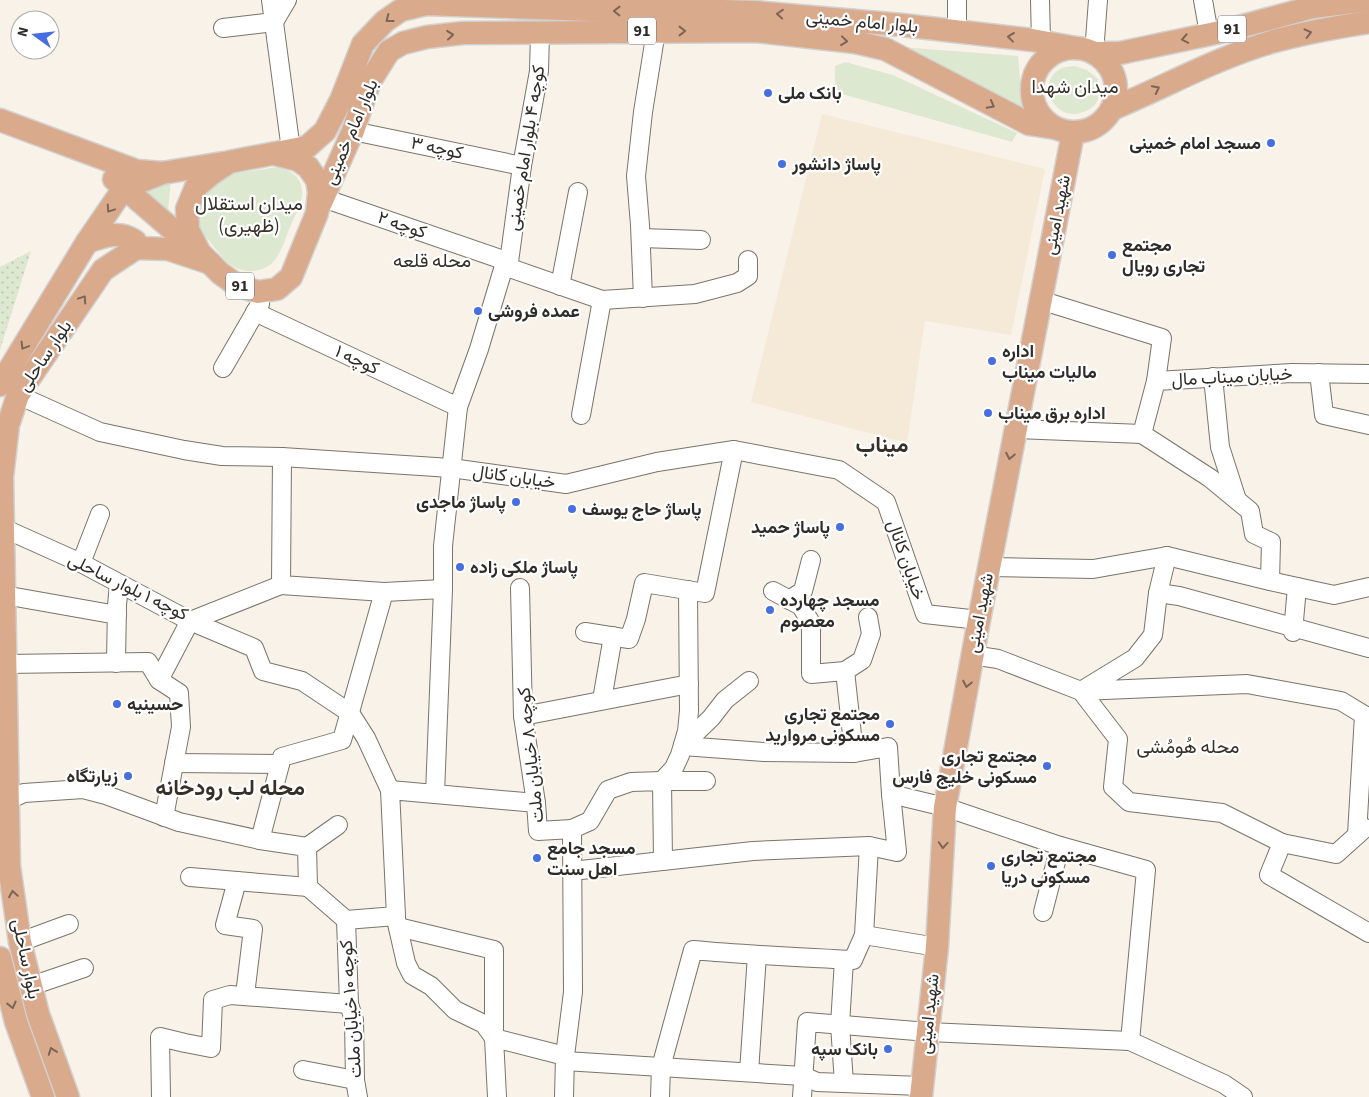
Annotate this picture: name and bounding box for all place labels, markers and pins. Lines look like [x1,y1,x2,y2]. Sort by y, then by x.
place label: بانک ملی [778,81,842,106]
marker: بانک ملی [762,87,774,99]
place label: مسجد امام خمینی [1129,131,1261,156]
marker: مسجد امام خمینی [1265,137,1277,149]
place label: پاساژ دانشور [791,152,881,177]
marker: پاساژ دانشور [776,158,788,170]
place label: مجتمع تجاری رویال [1122,233,1206,279]
marker: مجتمع تجاری رویال [1106,249,1118,261]
place label: عمده فروشی [488,299,580,324]
marker: عمده فروشی [472,305,484,317]
place label: اداره مالیات میناب [1002,339,1097,385]
marker: اداره مالیات میناب [986,355,998,367]
place label: اداره برق میناب [998,401,1106,426]
marker: اداره برق میناب [982,407,994,419]
place label: پاساژ ماجدی [416,490,506,515]
marker: پاساژ ماجدی [510,496,522,508]
place label: پاساژ حاج یوسف [582,497,702,522]
marker: پاساژ حاج یوسف [566,503,578,515]
place label: پاساژ حمید [751,515,830,540]
marker: پاساژ حمید [834,521,846,533]
place label: پاساژ ملکی زاده [470,555,578,580]
marker: پاساژ ملکی زاده [454,561,466,573]
place label: مسجد چهارده معصوم [780,588,880,634]
marker: مسجد چهارده معصوم [764,604,776,616]
place label: حسینیه [127,692,183,717]
marker: حسینیه [111,698,123,710]
place label: مجتمع تجاری مسکونی مروارید [765,702,880,748]
marker: مجتمع تجاری مسکونی مروارید [884,718,896,730]
place label: مجتمع تجاری مسکونی خلیج فارس [892,744,1037,790]
marker: مجتمع تجاری مسکونی خلیج فارس [1041,760,1053,772]
place label: زیارتگاه [66,764,118,789]
marker: زیارتگاه [122,770,134,782]
place label: مسجد جامع اهل سنت [547,836,636,882]
place label: مجتمع تجاری مسکونی دریا [1001,844,1097,890]
marker: مسجد جامع اهل سنت [531,852,543,864]
marker: مجتمع تجاری مسکونی دریا [985,860,997,872]
place label: بانک سپه [811,1037,878,1062]
marker: بانک سپه [882,1043,894,1055]

